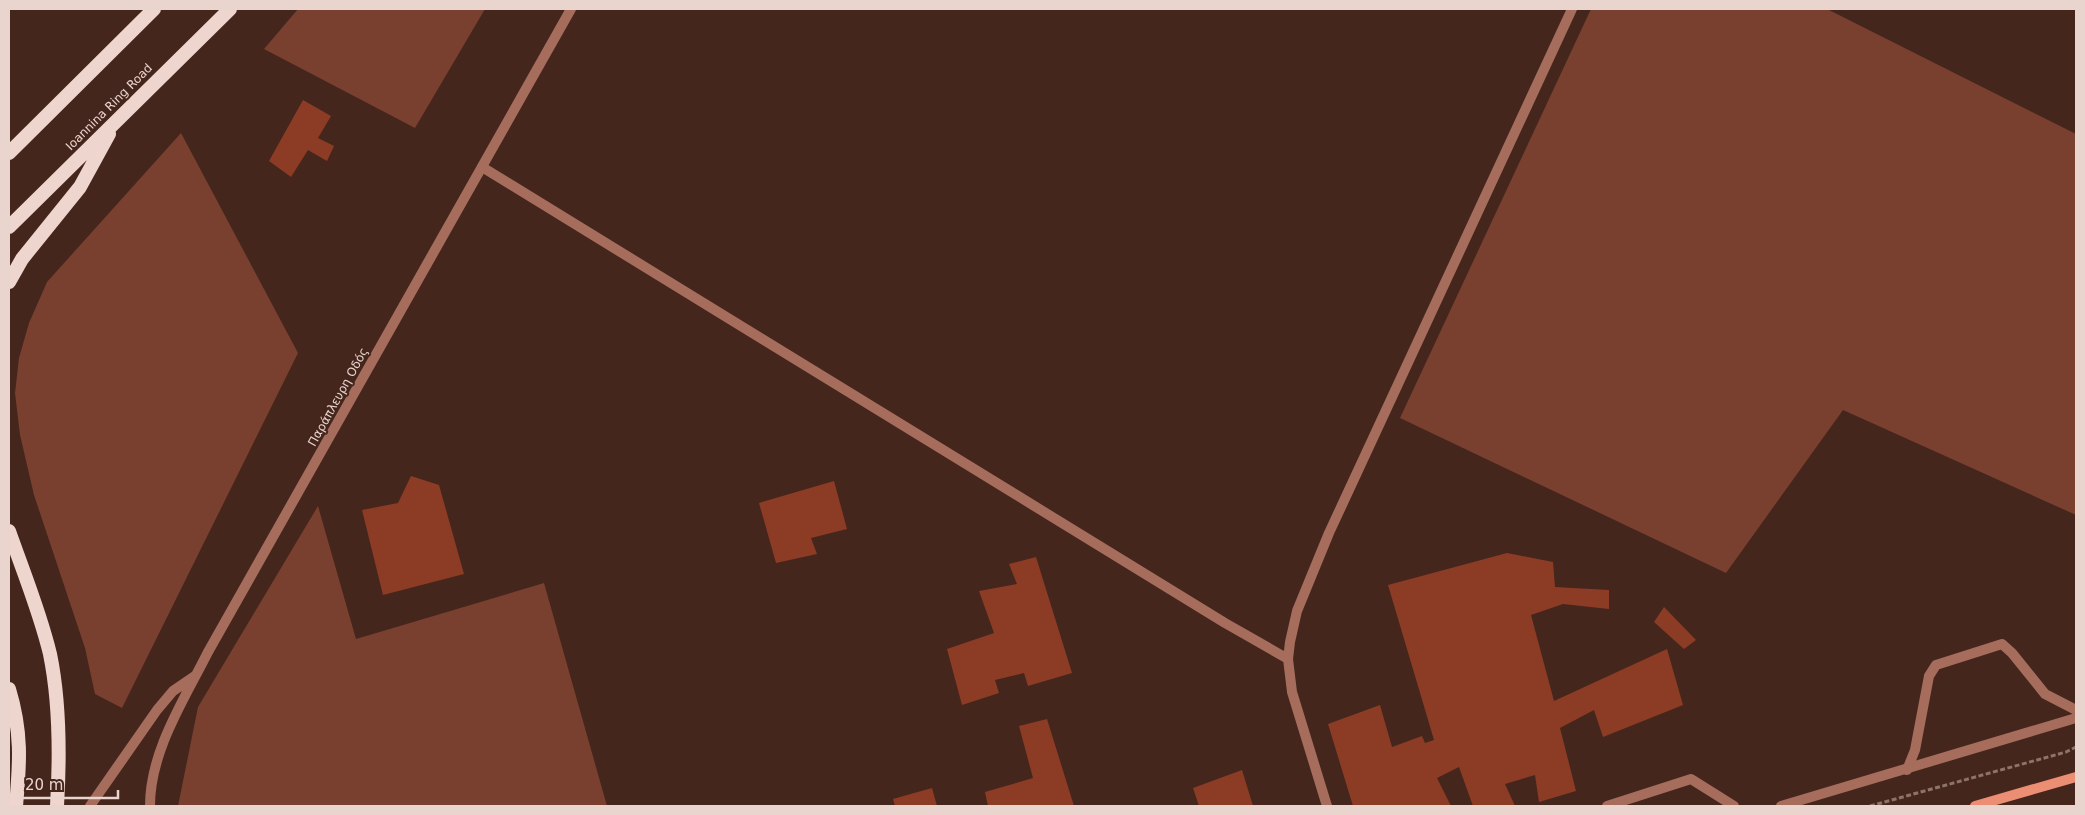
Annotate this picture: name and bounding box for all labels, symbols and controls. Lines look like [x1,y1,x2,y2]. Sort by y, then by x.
street label: Ioannina Ring Road [63,61,155,153]
street label: Παράπλευρη Οδός [305,345,371,449]
scale bar [18,768,118,800]
text: 20 m [25,776,63,794]

